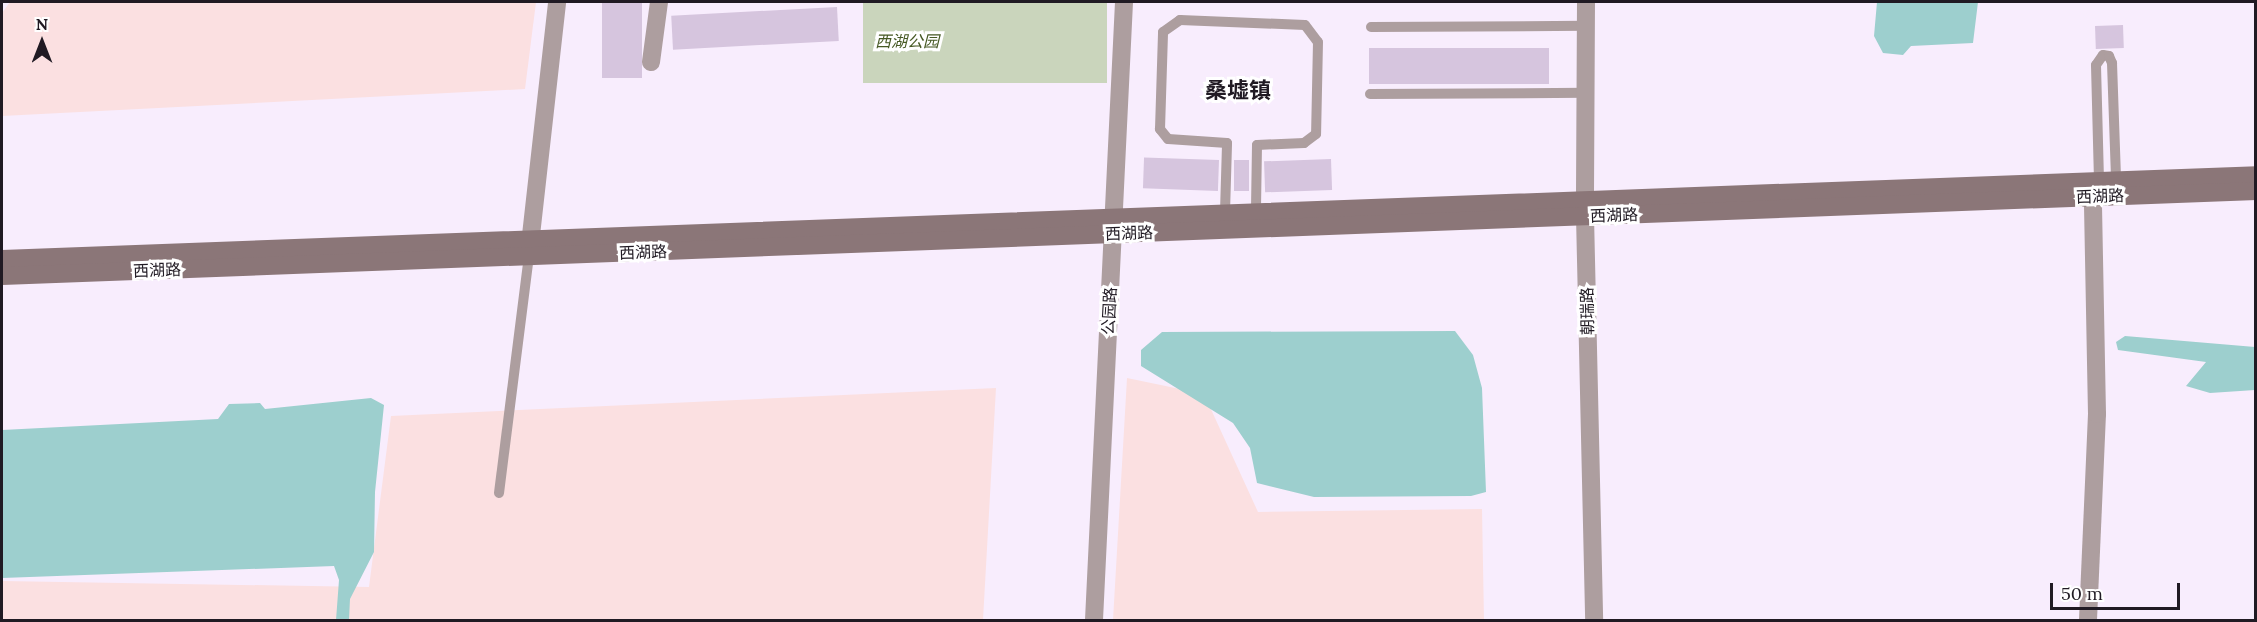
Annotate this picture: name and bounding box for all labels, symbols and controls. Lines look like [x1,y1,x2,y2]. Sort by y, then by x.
north arrow [12,12,72,72]
text: N [36,14,48,34]
park label: 西湖公园 [875,31,939,51]
district label: 桑墟镇 [1205,78,1271,104]
street label: 西湖路 [2076,186,2124,206]
street label: 西湖路 [1590,205,1638,225]
street label: 西湖路 [1105,223,1153,243]
street label: 西湖路 [619,242,667,262]
street label: 西湖路 [133,260,181,280]
street label: 公园路 [1098,287,1120,335]
street label: 朝瑞路 [1577,287,1597,335]
scale bar [2053,571,2184,609]
text: 50 m [2061,582,2103,605]

